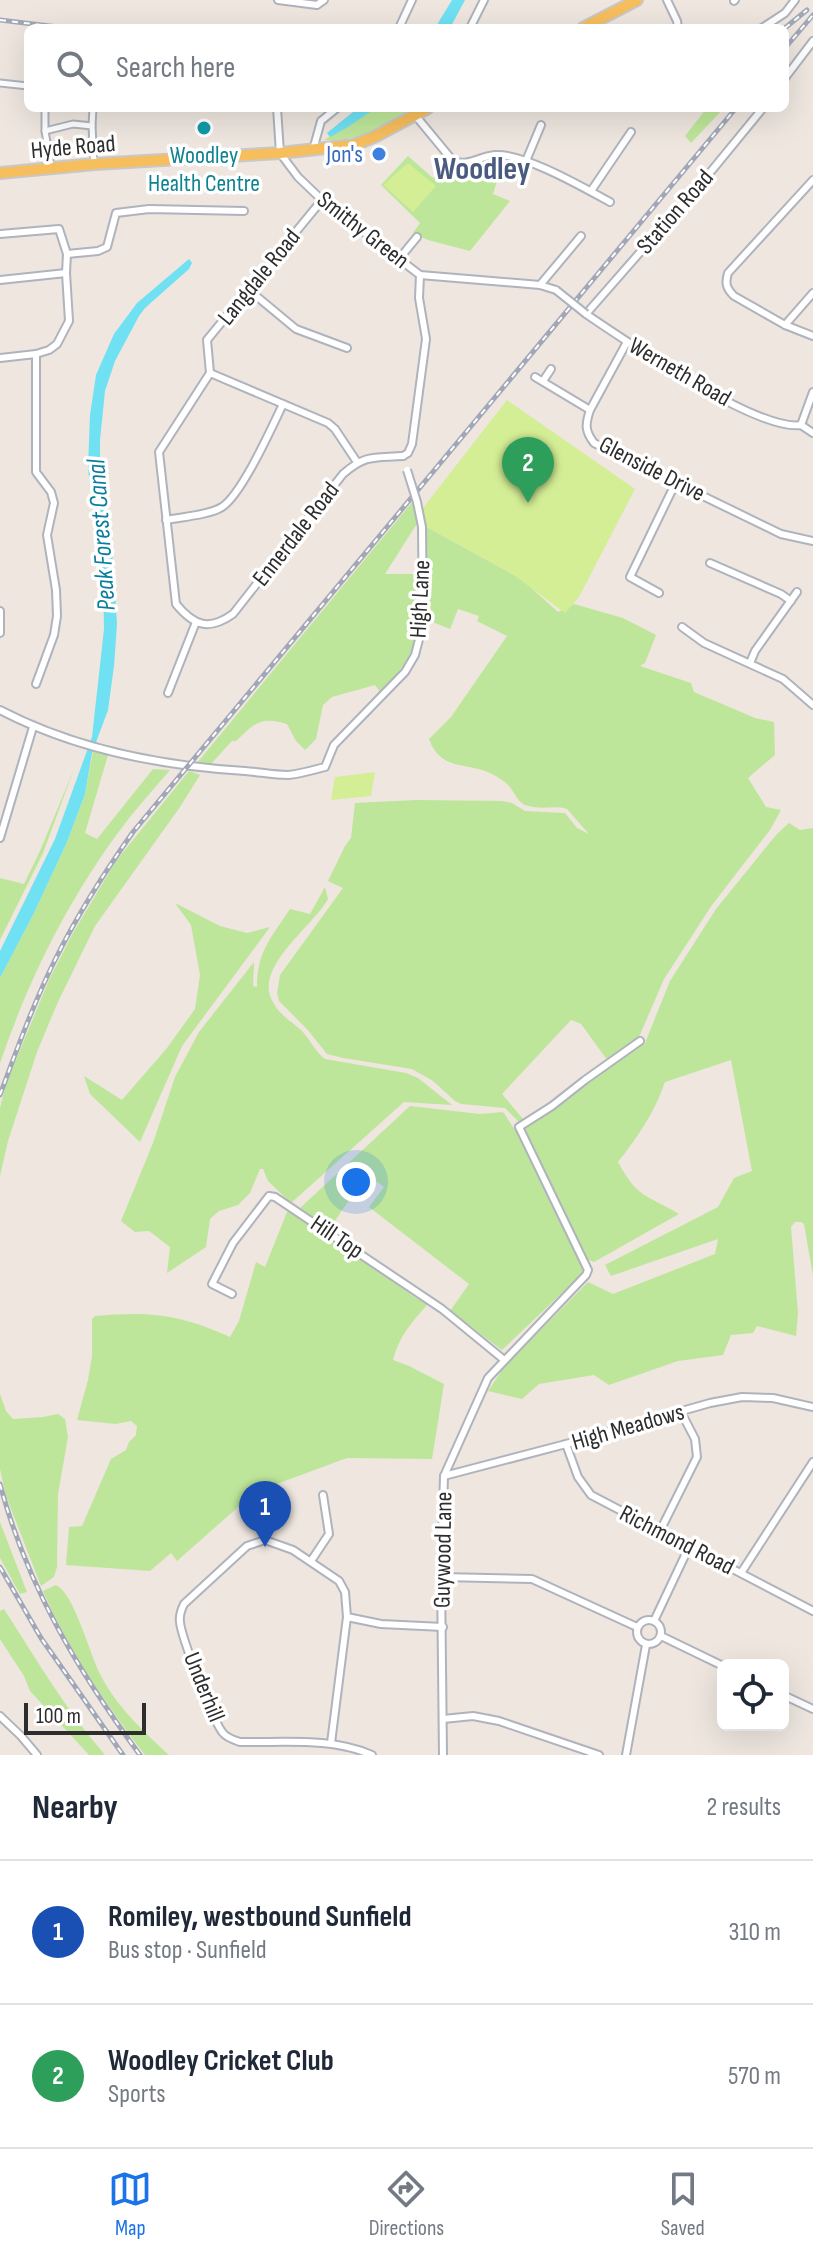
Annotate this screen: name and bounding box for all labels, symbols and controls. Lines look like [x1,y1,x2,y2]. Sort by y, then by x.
search box [24,24,789,112]
icon: search [52,46,96,90]
text: Search here [116,50,235,86]
marker: Woodley Health Centre [195,119,213,137]
street label: Hyde Road [30,129,116,165]
place label: Jon's [325,140,363,169]
place label: Woodley Health Centre [148,141,260,198]
marker: Jon's [370,145,388,163]
district label: Woodley [434,150,530,189]
street label: Station Road [630,164,720,260]
street label: Smithy Green [311,185,415,275]
street label: Langdale Road [212,223,306,331]
street label: Werneth Road [624,331,736,413]
street label: Glenside Drive [594,430,710,508]
pin: 2 [502,437,554,503]
water label: Peak Forest Canal [81,457,123,612]
street label: Ennerdale Road [246,476,346,592]
street label: High Lane [403,559,437,639]
your location [336,1162,376,1202]
street label: Hill Top [305,1209,369,1265]
street label: High Meadows [569,1397,687,1457]
pin: 1 [239,1481,291,1547]
street label: Guywood Lane [427,1492,459,1608]
street label: Richmond Road [615,1499,739,1581]
street label: Underhill [177,1648,231,1726]
map controls [717,1659,789,1731]
button: locate [717,1659,789,1731]
scale bar [24,1699,146,1735]
text: 100 m [36,1703,81,1730]
text: Nearby [32,1787,118,1828]
text: 2 results [707,1792,781,1823]
text: Romiley, westbound Sunfield [108,1899,412,1935]
text: 1 [53,1917,63,1948]
text: 310 m [729,1917,781,1948]
text: Bus stop · Sunfield [108,1935,267,1966]
text: Woodley Cricket Club [108,2043,334,2079]
text: 2 [52,2061,64,2092]
text: 570 m [728,2061,781,2092]
text: Sports [108,2079,166,2110]
tab: Map [108,2167,152,2242]
tab: Directions [369,2167,444,2242]
tab: Saved [661,2167,705,2242]

